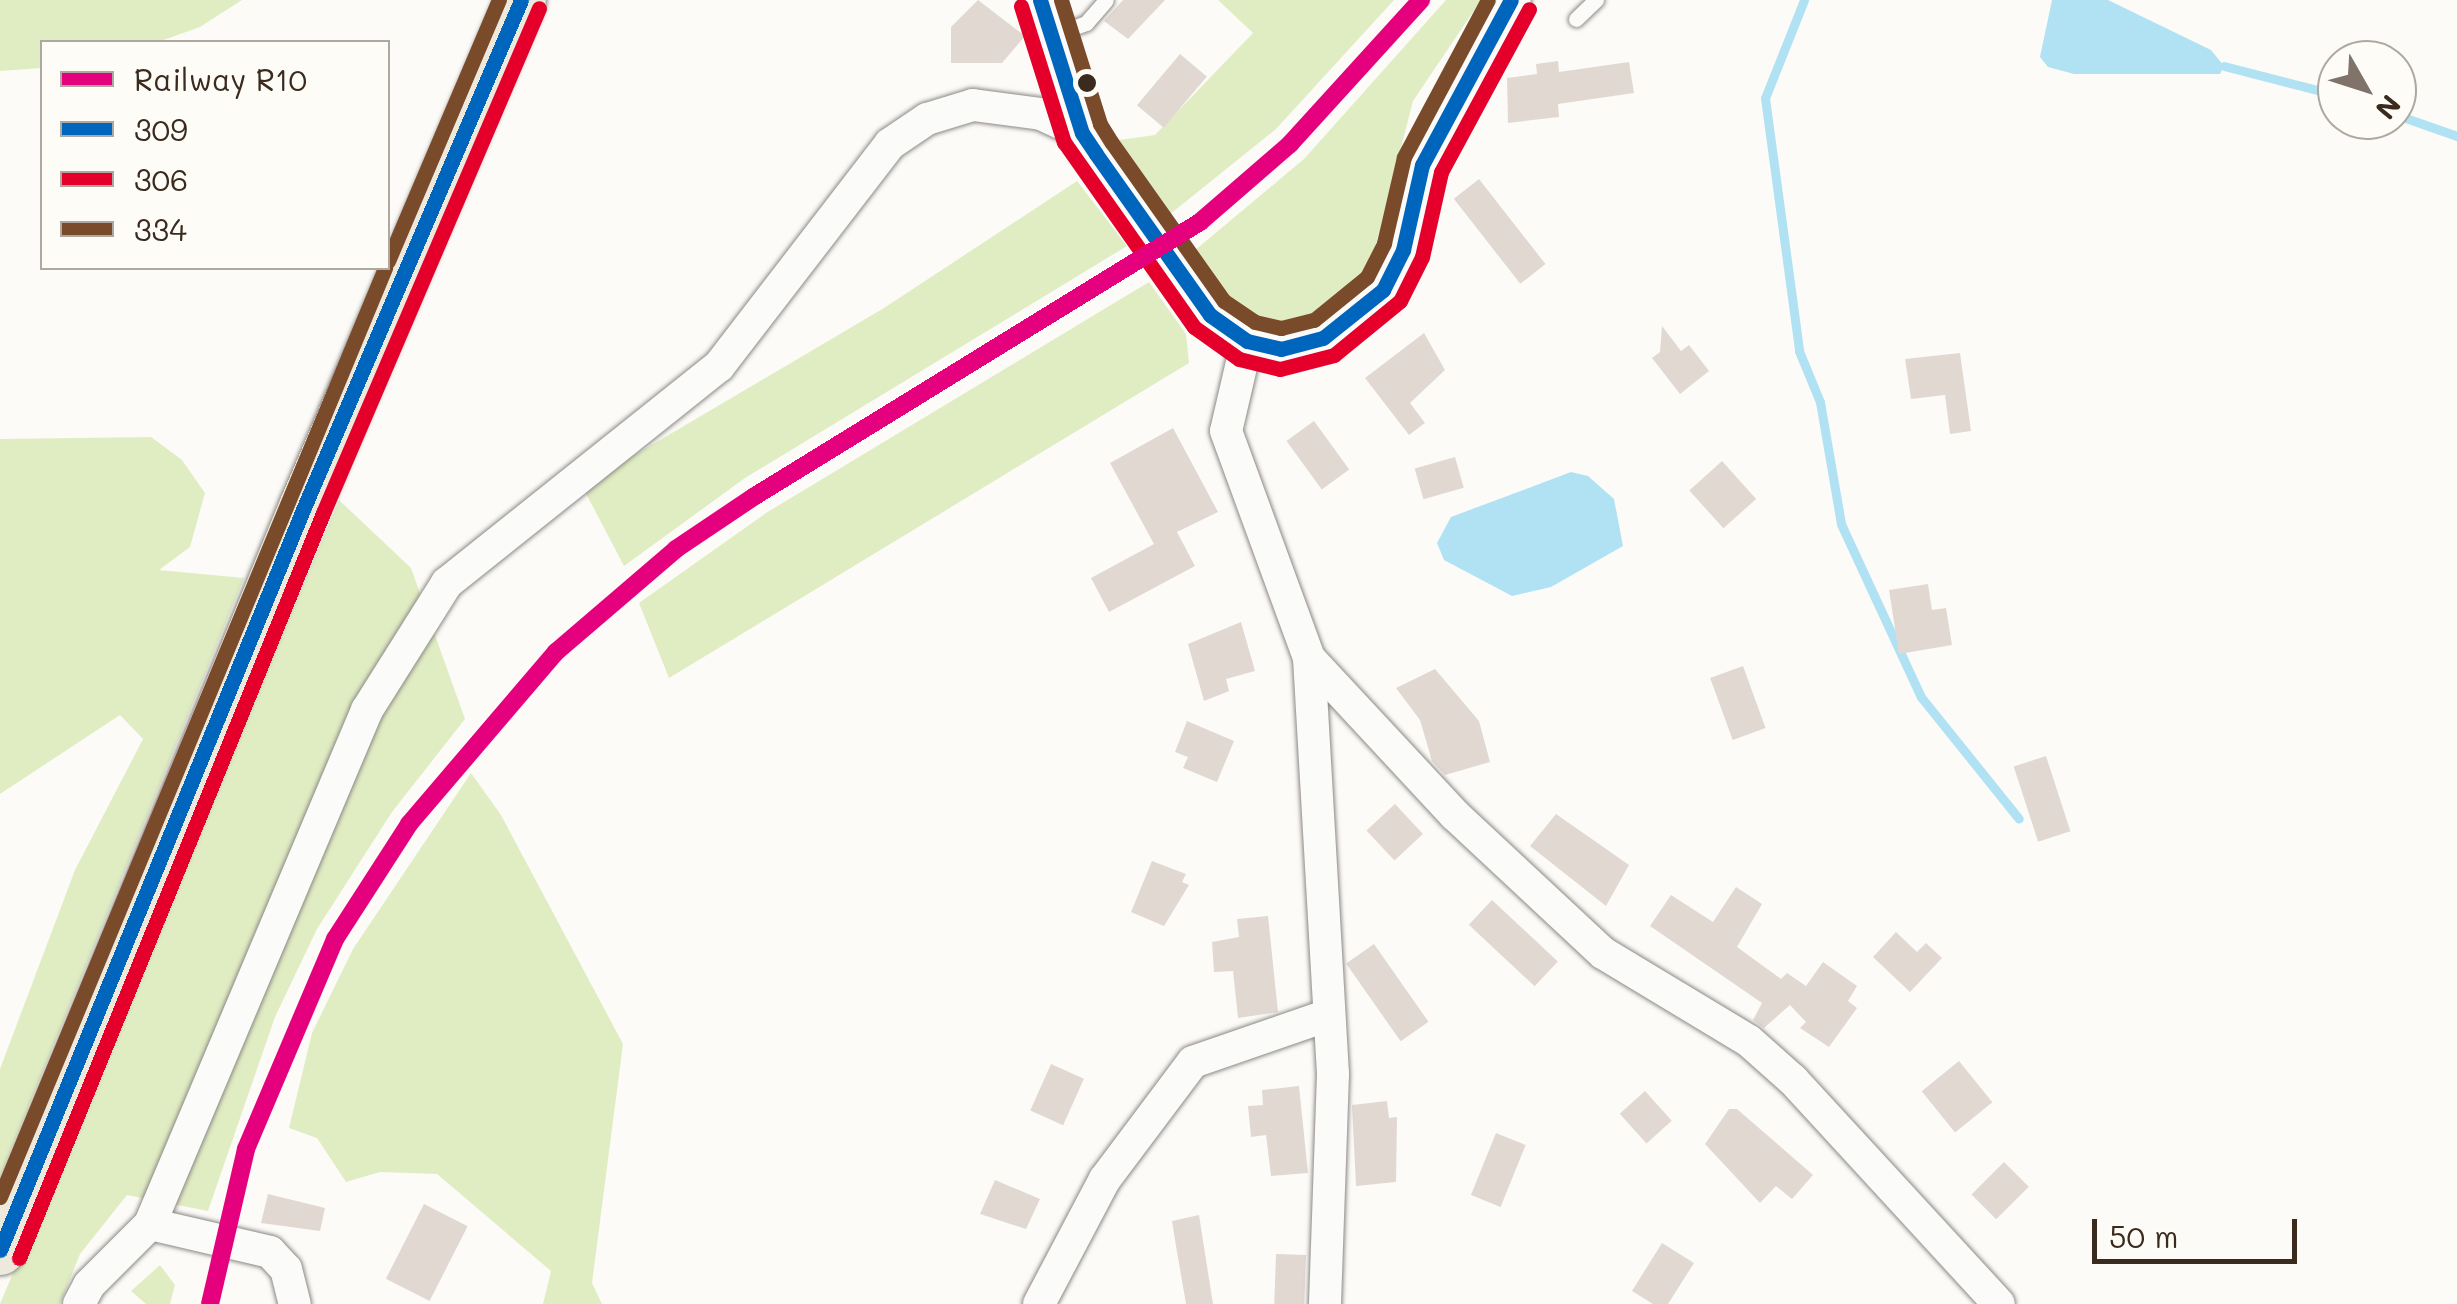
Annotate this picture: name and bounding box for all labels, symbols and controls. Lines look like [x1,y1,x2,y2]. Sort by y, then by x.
legend [40,40,390,270]
north arrow [2317,40,2417,140]
text: Railway R10 [134,59,307,99]
unlabelled marker [1077,73,1097,93]
text: N [2368,88,2409,127]
text: 309 [134,109,188,149]
text: 306 [134,159,188,199]
text: 334 [134,209,187,249]
scale bar [2097,1199,2302,1261]
text: 50 m [2109,1216,2179,1256]

